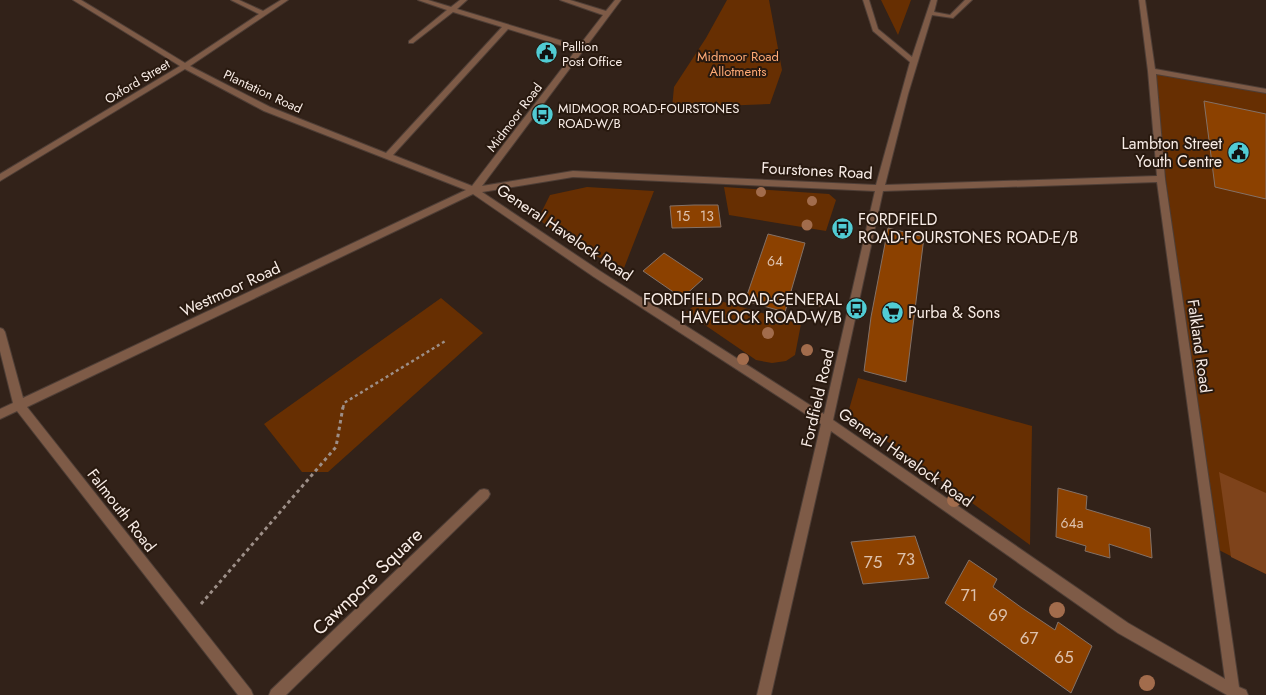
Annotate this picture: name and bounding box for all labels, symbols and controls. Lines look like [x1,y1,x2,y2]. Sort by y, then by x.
place label: Pallion Post Office [562,37,622,71]
public building icon: Pallion Post Office [533,40,559,66]
park label: Midmoor Road Allotments [697,47,779,81]
street label: Oxford Street [101,54,174,108]
street label: Plantation Road [220,65,305,118]
street label: Midmoor Road [482,79,547,156]
place label: MIDMOOR ROAD-FOURSTONES ROAD-W/B [558,99,739,133]
bus stop icon: MIDMOOR ROAD-FOURSTONES ROAD-W/B [529,102,555,128]
place label: Lambton Street Youth Centre [1122,132,1222,173]
public building icon: Lambton Street Youth Centre [1225,139,1251,165]
street label: Fourstones Road [761,156,873,185]
street label: General Havelock Road [492,178,637,287]
house number: 15 [676,206,690,226]
house number: 13 [700,206,714,226]
place label: FORDFIELD ROAD-FOURSTONES ROAD-E/B [858,208,1078,249]
bus stop icon: FORDFIELD ROAD-FOURSTONES ROAD-E/B [829,215,855,241]
house number: 64 [767,251,783,271]
street label: Westmoor Road [176,256,284,323]
place label: FORDFIELD ROAD-GENERAL HAVELOCK ROAD-W/B [643,288,843,329]
bus stop icon: FORDFIELD ROAD-GENERAL HAVELOCK ROAD-W/B [844,295,870,321]
street label: Falkland Road [1182,298,1217,394]
supermarket icon: Purba & Sons [880,299,906,325]
place label: Purba & Sons [908,301,1000,324]
street label: Fordfield Road [795,347,840,449]
street label: General Havelock Road [834,402,978,513]
street label: Falmouth Road [82,464,161,557]
house number: 64a [1061,513,1083,533]
street label: Cawnpore Square [306,521,429,641]
house number: 73 [897,547,915,571]
house number: 75 [864,550,882,574]
house number: 71 [961,583,977,607]
house number: 69 [988,603,1008,627]
house number: 67 [1020,626,1038,650]
house number: 65 [1054,645,1074,669]

